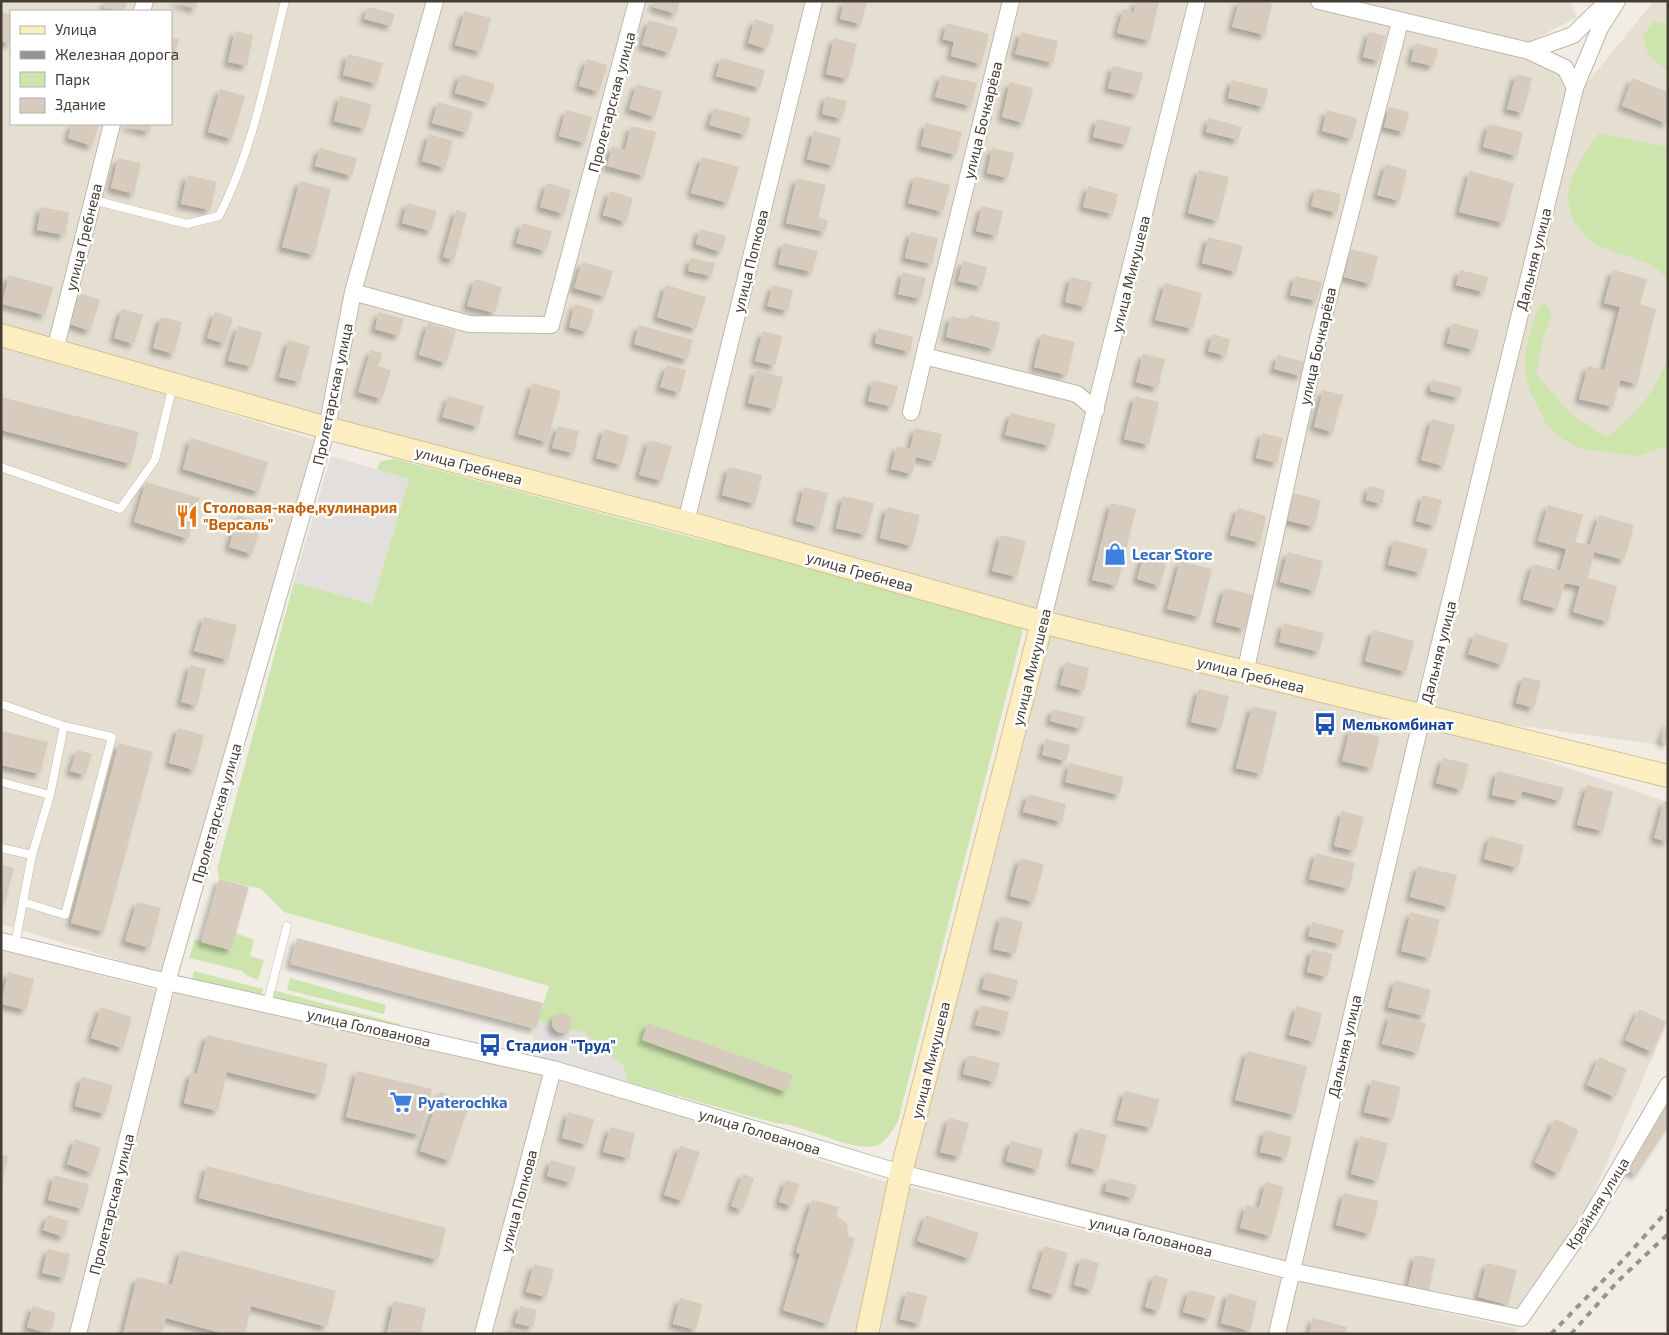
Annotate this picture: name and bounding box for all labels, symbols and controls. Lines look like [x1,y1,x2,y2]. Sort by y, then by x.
legend [10,10,172,125]
text: Улица [55,20,97,38]
street label: Пролетарская улица [584,30,639,175]
text: Железная дорога [55,45,179,63]
street label: улица Бочкарёва [959,59,1006,181]
text: Парк [55,70,90,88]
text: Здание [55,95,106,113]
street label: улица Гребнева [61,181,106,293]
street label: Дальняя улица [1512,206,1555,312]
street label: улица Попкова [728,208,772,315]
street label: улица Микушева [1107,214,1154,335]
street label: улица Бочкарёва [1295,285,1340,407]
street label: Пролетарская улица [308,321,357,467]
street label: улица Гребнева [413,442,525,489]
place label: Столовая-кафе,кулинария "Версаль" [203,498,397,533]
restaurant icon: Столовая-кафе,кулинария "Версаль" [174,503,200,529]
shop icon: Lecar Store [1102,541,1128,567]
place label: Lecar Store [1132,545,1213,563]
street label: улица Гребнева [804,547,916,596]
street label: Дальняя улица [1417,599,1460,705]
street label: улица Микушева [1008,607,1055,728]
street label: улица Гребнева [1195,652,1307,697]
bus stop icon: Мелькомбинат [1312,711,1338,737]
place label: Мелькомбинат [1342,715,1454,733]
street label: Пролетарская улица [187,741,246,885]
street label: Дальняя улица [1323,993,1366,1099]
street label: улица Микушева [907,1000,954,1121]
street label: улица Голованова [305,1004,433,1051]
bus stop icon: Стадион "Труд" [477,1032,503,1058]
place label: Стадион "Труд" [506,1036,616,1054]
supermarket icon: Pyaterochka [388,1089,414,1115]
place label: Pyaterochka [418,1093,508,1112]
street label: улица Голованова [697,1104,823,1159]
street label: Пролетарская улица [85,1132,138,1277]
street label: улица Попкова [496,1148,541,1255]
street label: Крайняя улица [1562,1154,1633,1253]
street label: улица Голованова [1087,1212,1215,1261]

